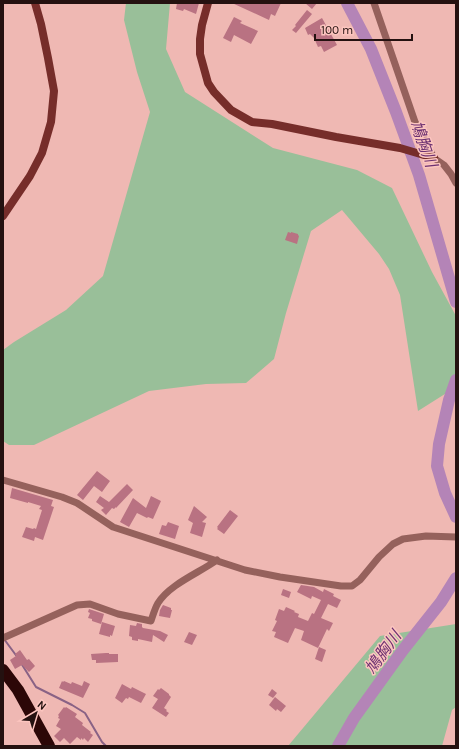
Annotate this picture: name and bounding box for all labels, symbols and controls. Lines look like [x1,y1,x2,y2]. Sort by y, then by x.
scale bar [315,16,412,42]
text: 100 m [321,23,353,37]
water label: 鳩胸川 [407,118,442,172]
water label: 鳩胸川 [361,625,406,677]
north arrow [16,693,56,733]
text: N [35,698,49,713]

